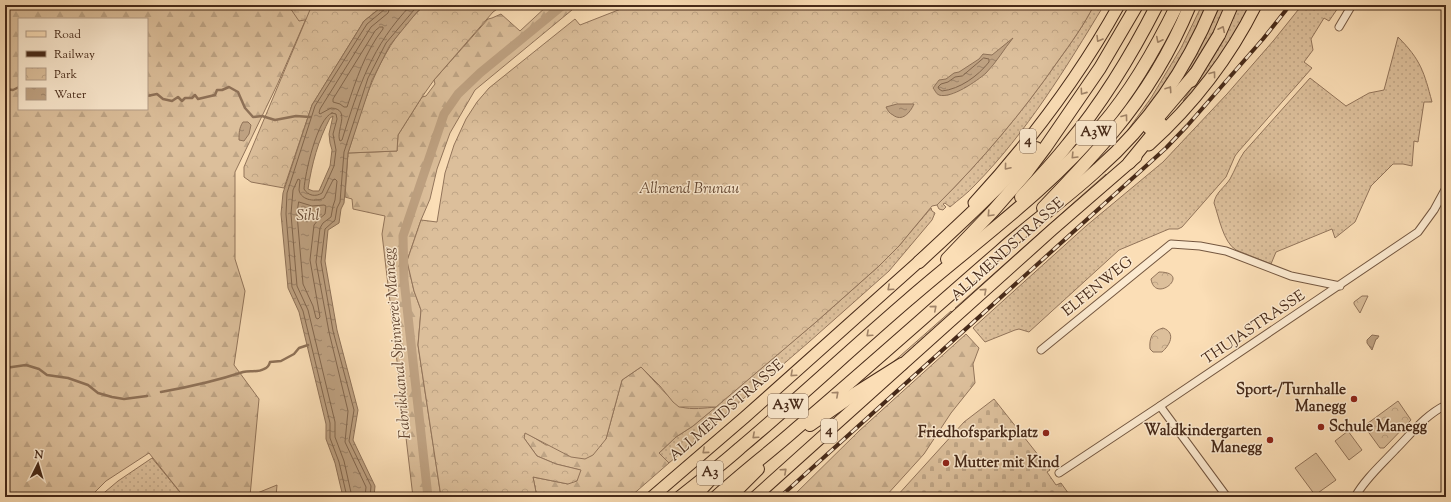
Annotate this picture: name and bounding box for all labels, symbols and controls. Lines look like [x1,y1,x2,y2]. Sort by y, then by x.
legend [18,18,148,110]
one-way arrow [1217,25,1225,33]
text: Road [54,26,81,44]
one-way arrow [1096,35,1104,42]
one-way arrow [1157,36,1164,43]
text: Railway [54,46,95,64]
text: Park [54,66,77,84]
one-way arrow [1208,71,1215,78]
text: Water [54,86,87,104]
one-way arrow [1164,86,1171,93]
one-way arrow [1081,88,1088,95]
one-way arrow [1120,115,1127,122]
road number: A3W [1076,121,1116,145]
road number: 4 [1020,129,1036,153]
one-way arrow [1071,151,1079,159]
one-way arrow [1004,162,1011,169]
park label: Allmend Brunau [639,179,739,200]
street label: ALLMENDSTRASSE [947,193,1069,307]
water label: Sihl [296,205,320,228]
one-way arrow [988,209,995,216]
water label: Fabrikkanal Spinnerei Manegg [378,246,418,440]
street label: ELFENWEG [1058,252,1138,322]
one-way arrow [887,283,895,291]
street label: THUJASTRASSE [1198,286,1310,370]
one-way arrow [979,289,986,296]
one-way arrow [929,306,936,313]
one-way arrow [866,330,874,337]
street label: ALLMENDSTRASSE [665,355,789,467]
one-way arrow [790,370,797,377]
place label: Sport-/Turnhalle Manegg [1236,380,1347,418]
one-way arrow [831,391,839,399]
road number: A3W [768,394,808,418]
marker: Sport-/Turnhalle Manegg [1349,394,1359,404]
place label: Schule Manegg [1329,417,1428,438]
road number: 4 [821,419,837,443]
place label: Waldkindergarten Manegg [1144,421,1263,459]
marker: Schule Manegg [1316,422,1326,432]
place label: Friedhofsparkplatz [918,423,1038,444]
marker: Friedhofsparkplatz [1041,428,1051,438]
one-way arrow [752,431,759,438]
marker: Waldkindergarten Manegg [1265,435,1275,445]
north arrow [18,444,58,484]
text: N [33,447,44,463]
one-way arrow [702,447,709,454]
place label: Mutter mit Kind [954,453,1060,474]
marker: Mutter mit Kind [941,458,951,468]
road number: A3 [697,461,723,485]
one-way arrow [779,468,787,475]

